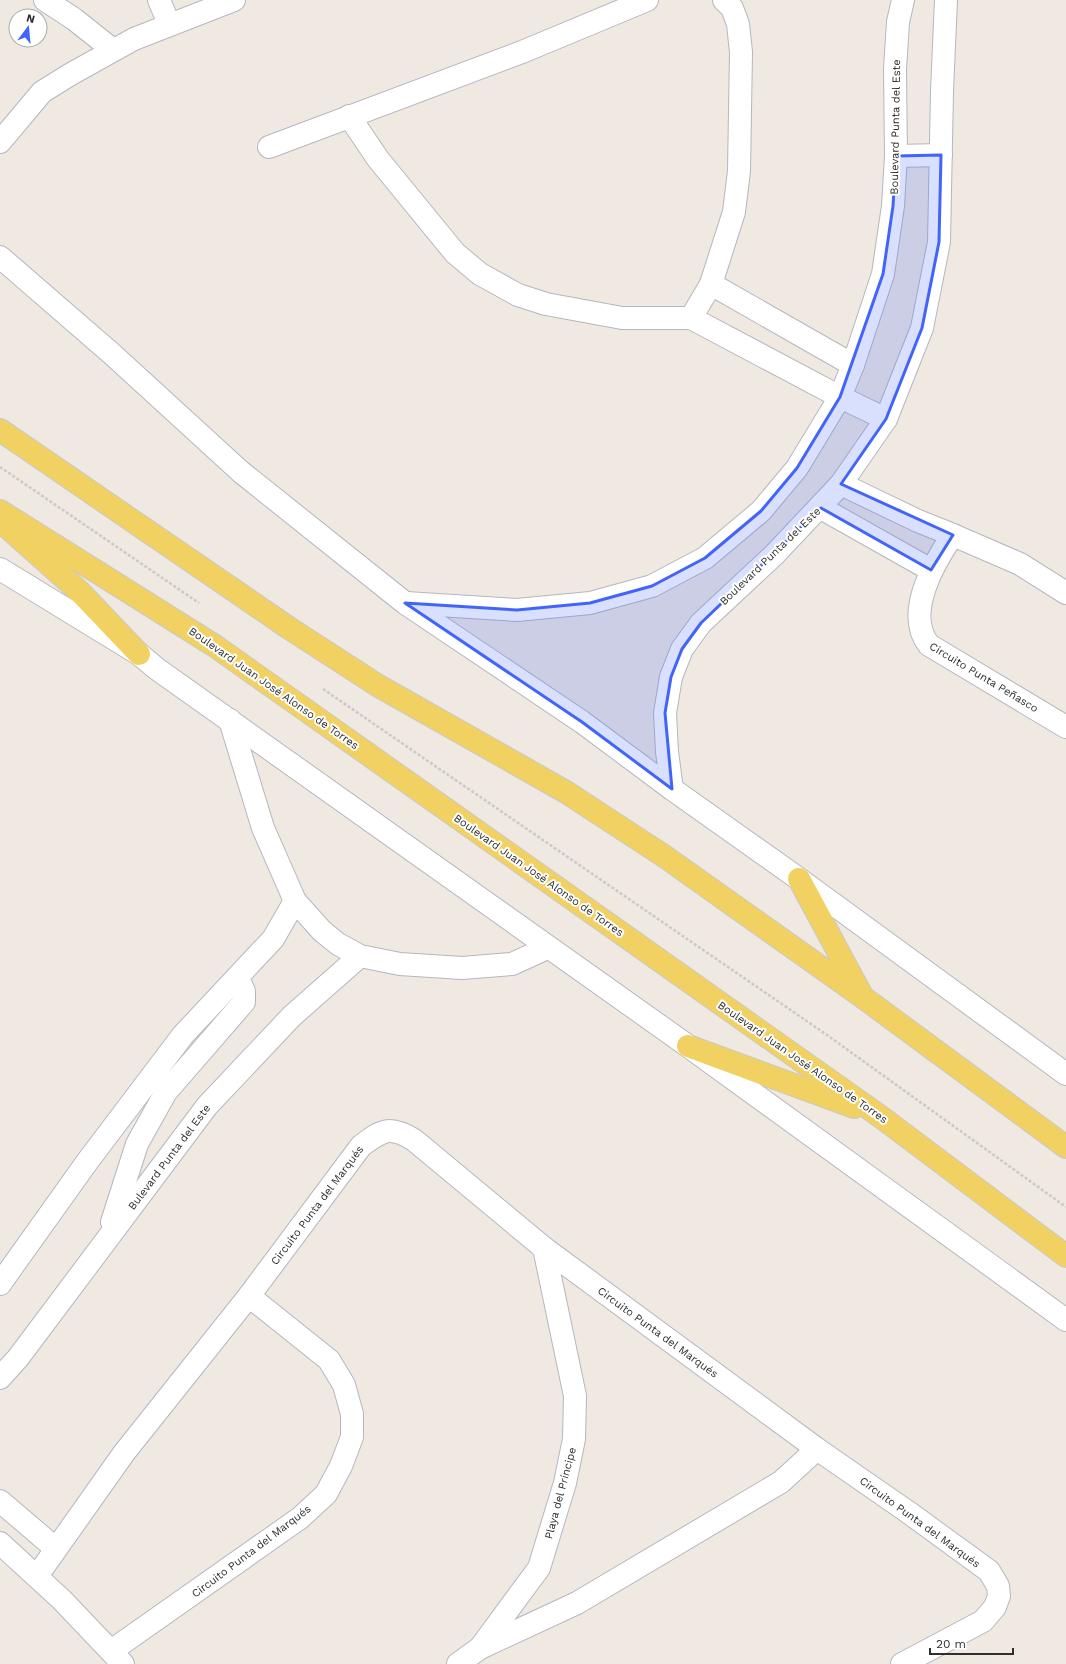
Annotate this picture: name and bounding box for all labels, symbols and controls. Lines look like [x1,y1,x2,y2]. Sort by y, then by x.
north arrow [8,8,48,48]
text: N [25,11,36,26]
street label: Boulevard Punta del Este [888,59,903,195]
street label: Boulevard Punta del Este [717,505,823,608]
street label: Boulevard Juan José Alonso de Torres [186,625,361,752]
street label: Circuito Punta Peñasco [927,640,1041,715]
street label: Boulevard Juan José Alonso de Torres [451,812,626,939]
street label: Boulevard Juan José Alonso de Torres [715,999,890,1126]
street label: Bulevard Punta del Este [126,1102,213,1213]
street label: Circuito Punta del Marqués [268,1143,367,1267]
street label: Circuito Punta del Marqués [595,1284,721,1381]
street label: Playa del Príncipe [542,1446,579,1540]
street label: Circuito Punta del Marqués [857,1474,983,1571]
street label: Circuito Punta del Marqués [189,1502,314,1600]
scale bar [930,1630,1013,1656]
text: 20 m [936,1637,966,1651]

